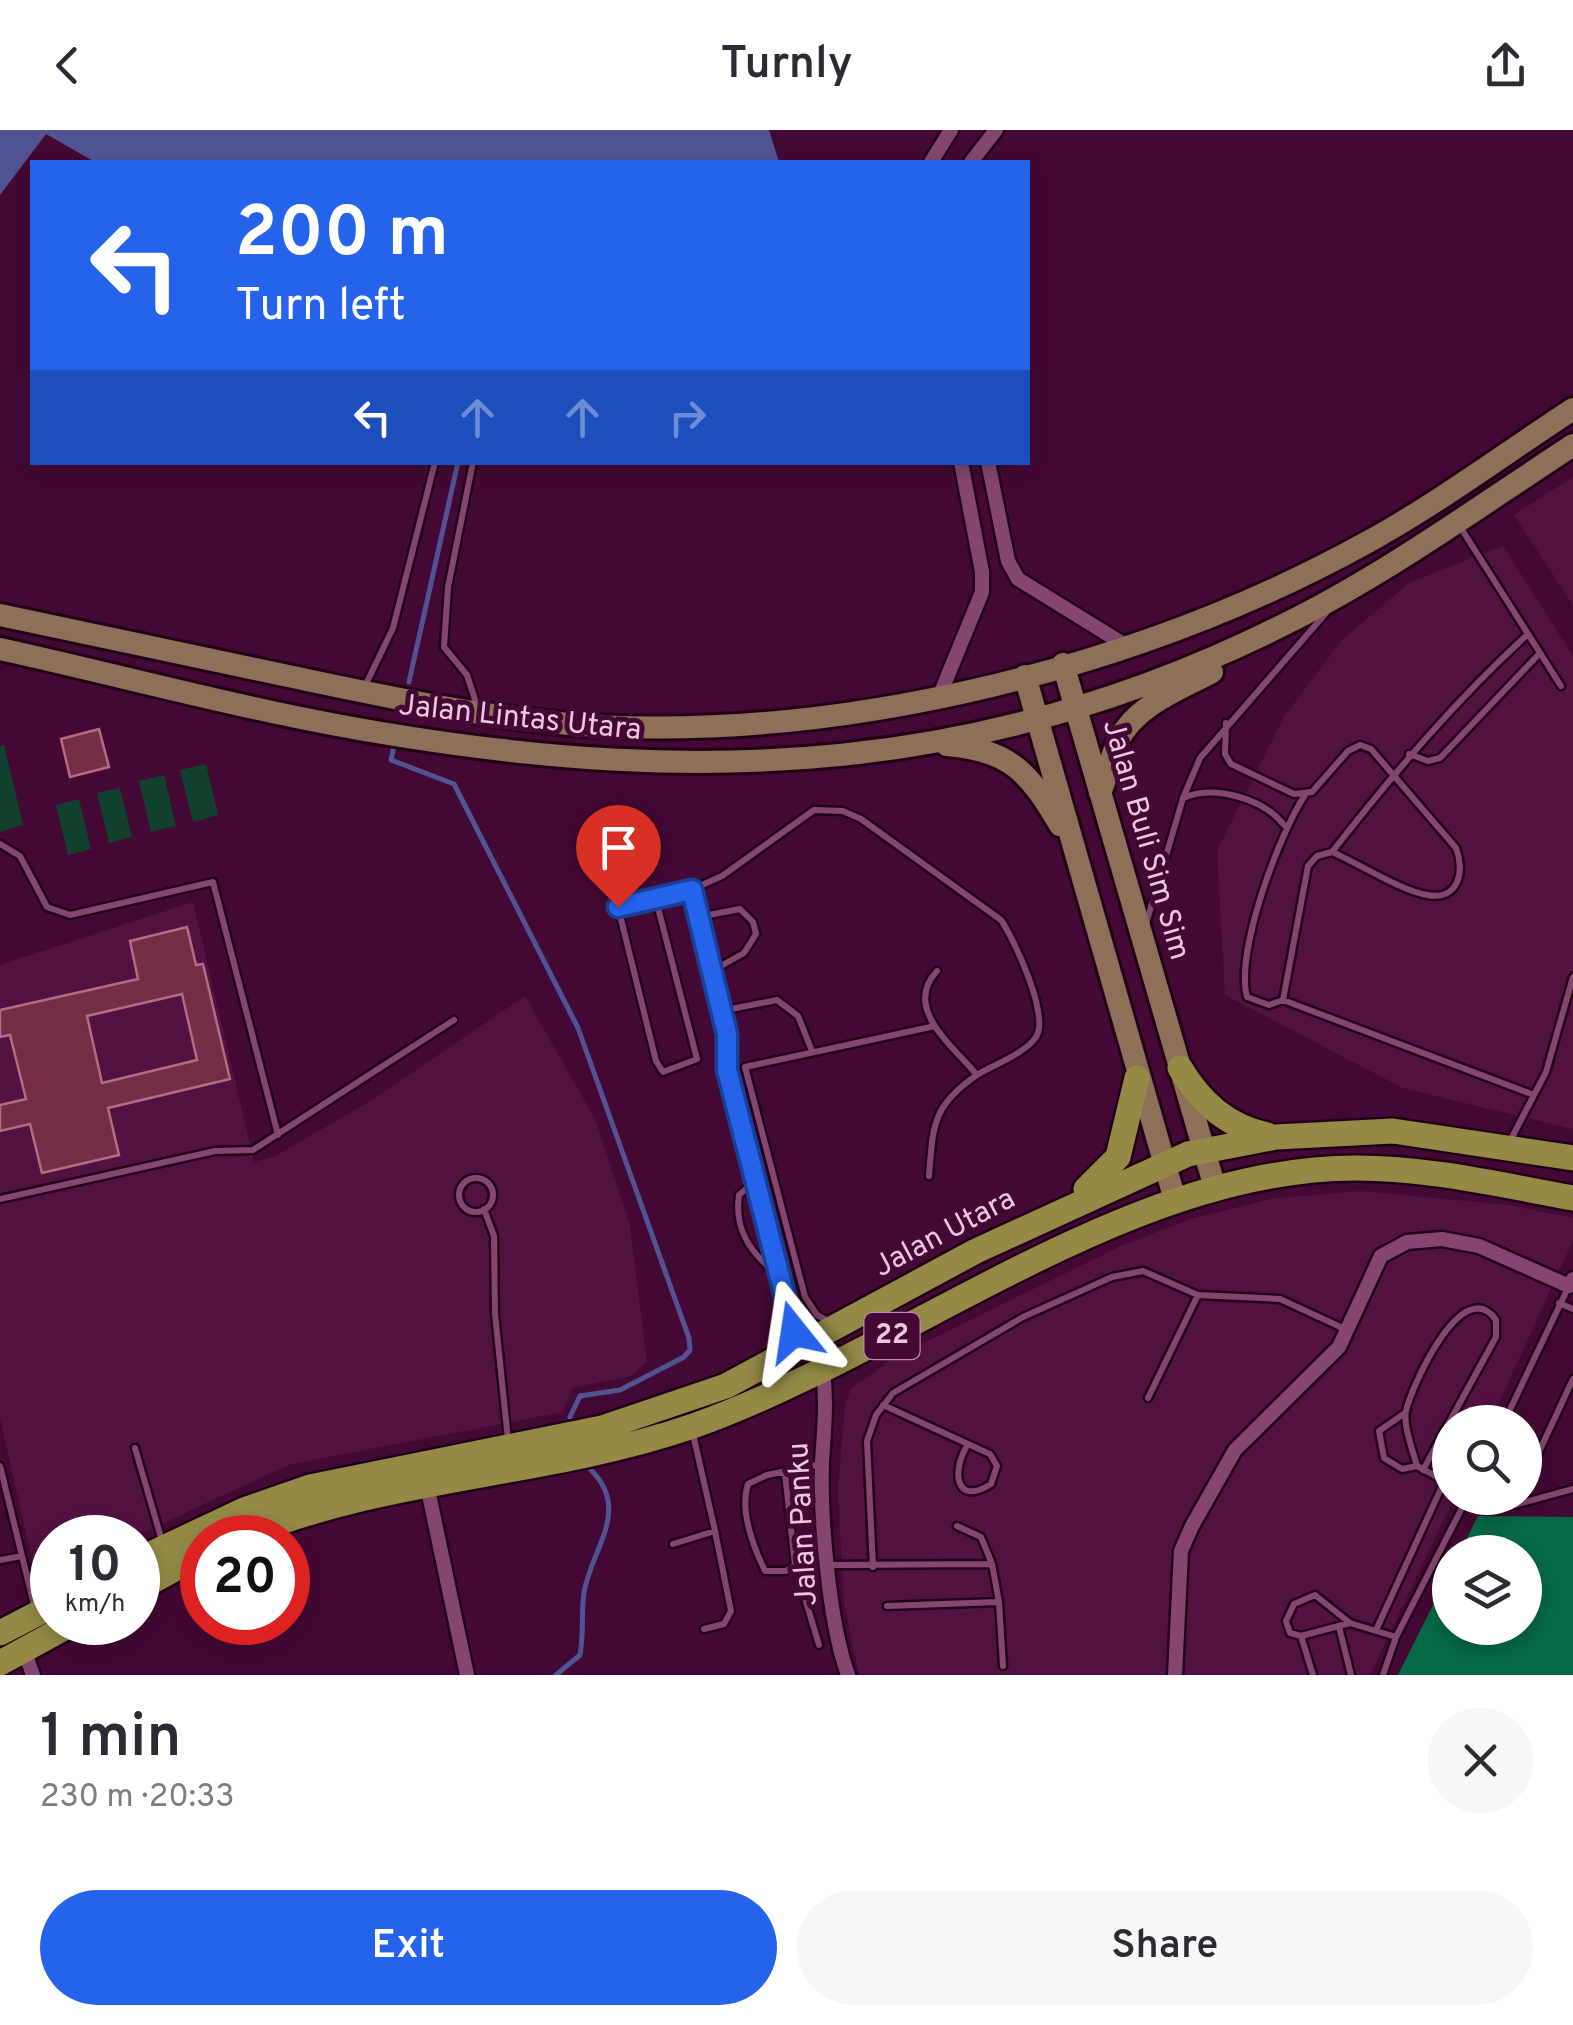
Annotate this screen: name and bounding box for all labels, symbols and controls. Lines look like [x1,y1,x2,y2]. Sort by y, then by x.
text: Turnly [720,37,853,94]
icon: back [40,38,95,93]
icon: share [1478,38,1533,93]
text: 200 m [235,192,449,281]
icon: left [70,200,200,330]
text: Turn left [235,279,406,336]
icon: left [345,390,400,445]
icon: ahead [450,390,505,445]
icon: ahead [555,390,610,445]
icon: right [660,390,715,445]
street label: Jalan Lintas Utara [397,688,643,750]
street label: Jalan Buli Sim Sim [1093,716,1197,964]
pin [576,805,661,908]
icon: arrive [591,820,646,875]
street label: Jalan Utara [868,1181,1022,1287]
position arrow [742,1280,846,1384]
road number: 22 [864,1313,920,1359]
map controls [1432,1405,1542,1645]
button: search [1432,1405,1542,1515]
street label: Jalan Panku [781,1441,827,1607]
speed limit sign: 20 [180,1515,310,1645]
button: layers [1432,1535,1542,1645]
text: 10 [69,1536,121,1599]
text: km/h [65,1589,125,1621]
text: 1 min [40,1702,181,1778]
button: close [1428,1708,1533,1813]
text: 230 m · 20:33 [40,1778,235,1818]
button: Exit [40,1890,777,2005]
button: Share [797,1890,1533,2005]

